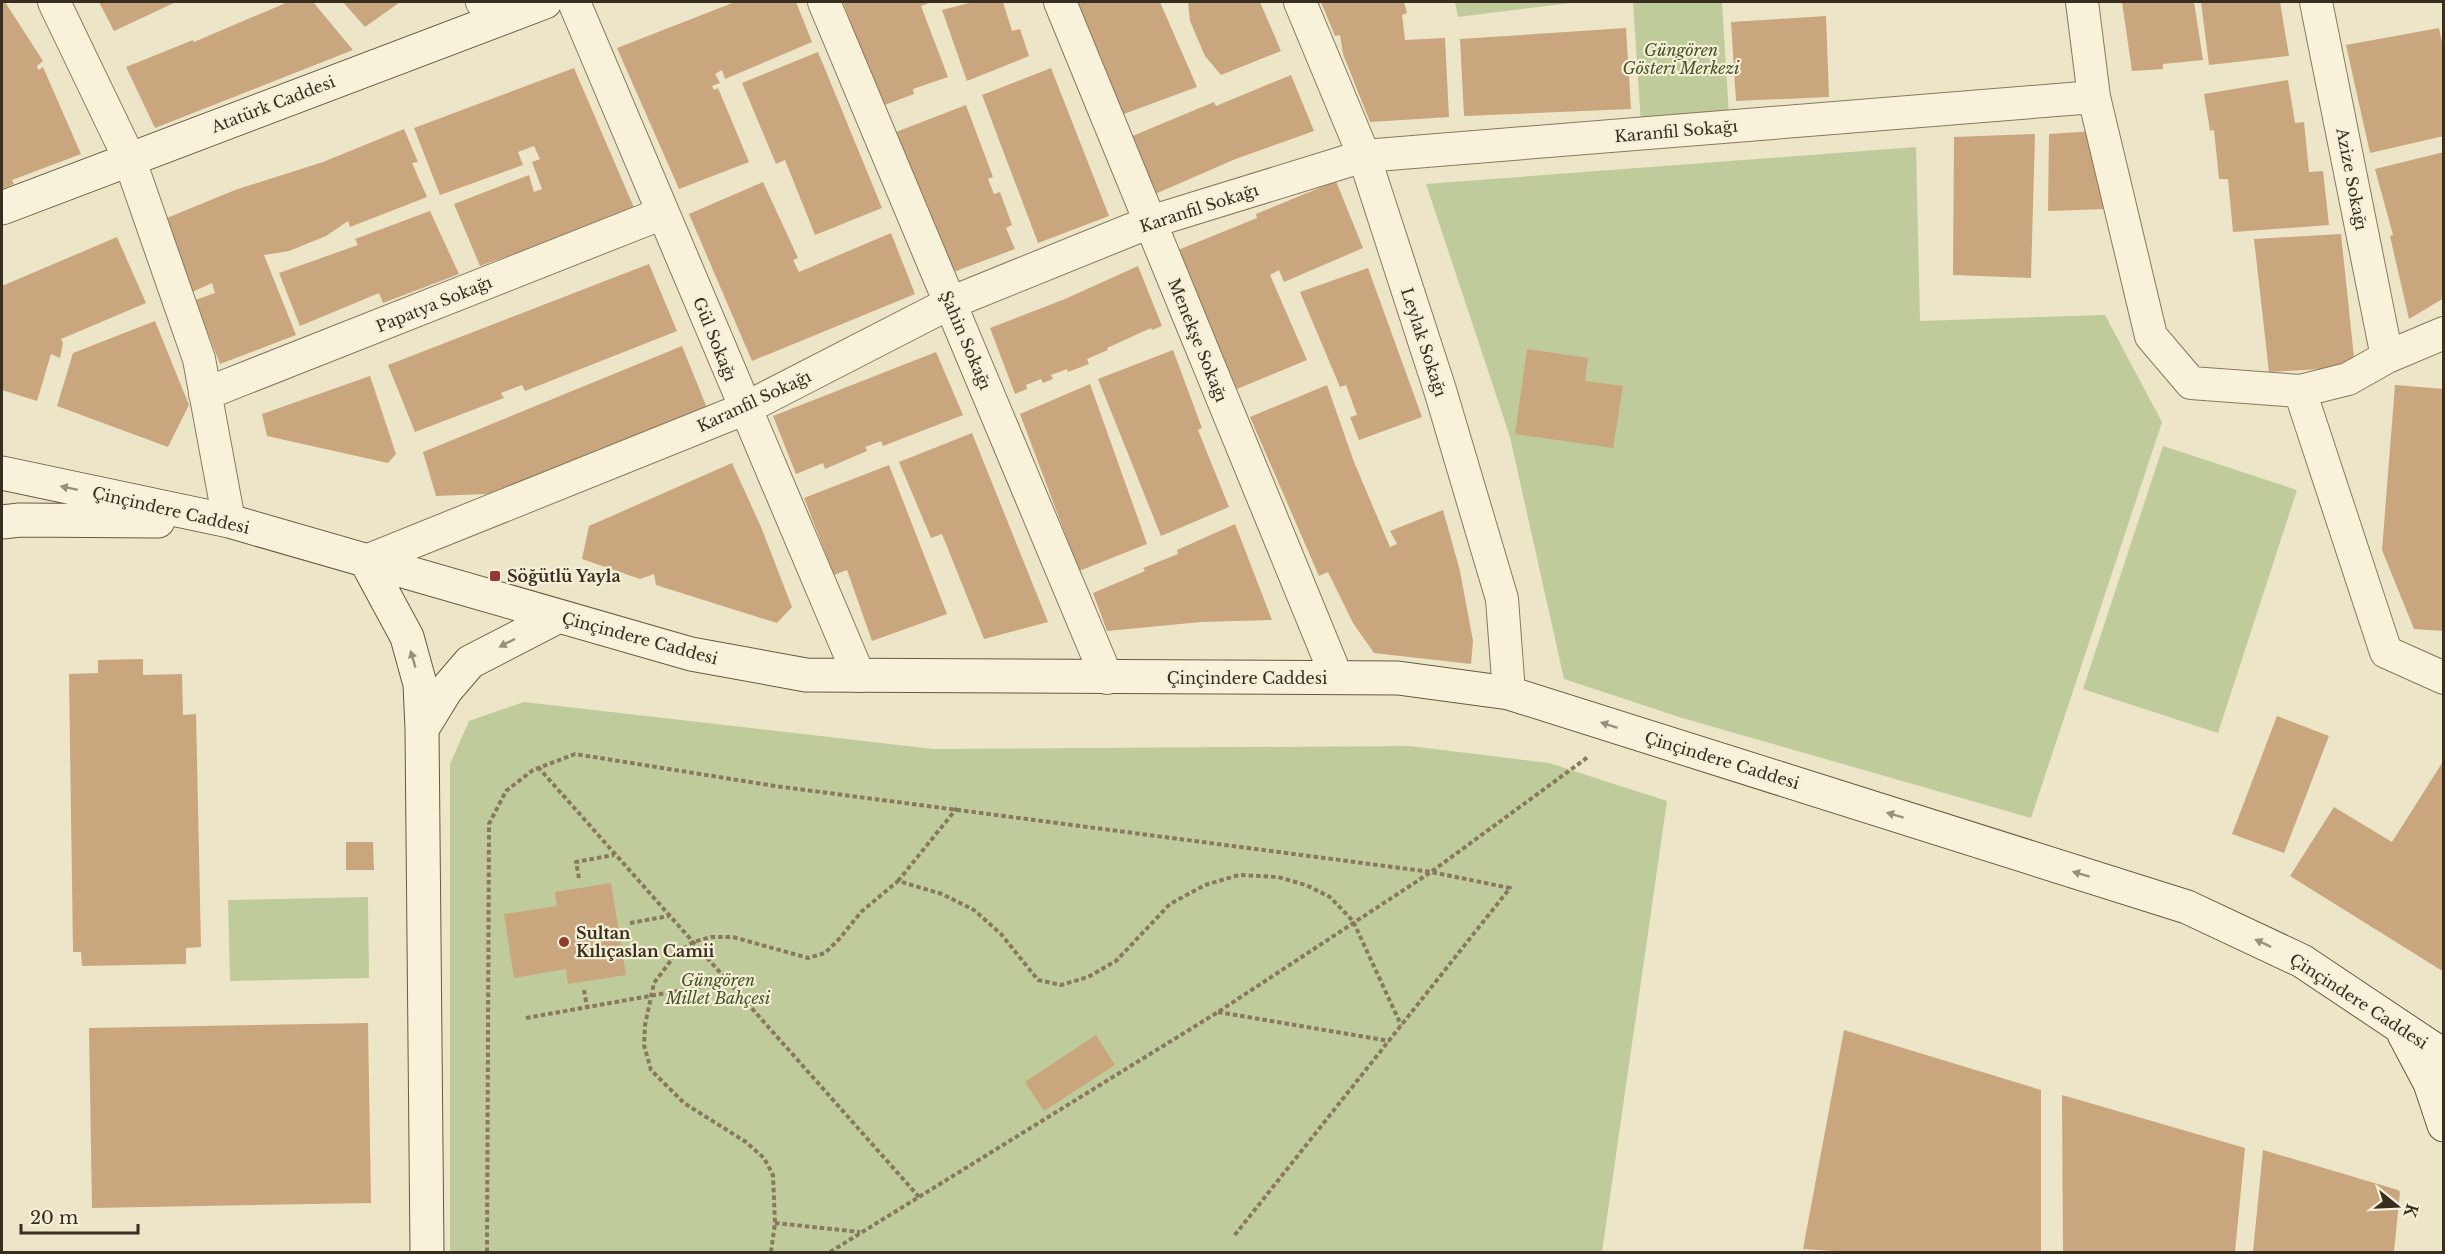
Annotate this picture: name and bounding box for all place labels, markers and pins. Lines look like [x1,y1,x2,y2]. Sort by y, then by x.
place label: Söğütlü Yayla [507,566,621,586]
marker: Söğütlü Yayla [488,569,502,583]
place label: Sultan Kılıçaslan Camii [576,923,715,961]
marker: Sultan Kılıçaslan Camii [557,935,571,949]

